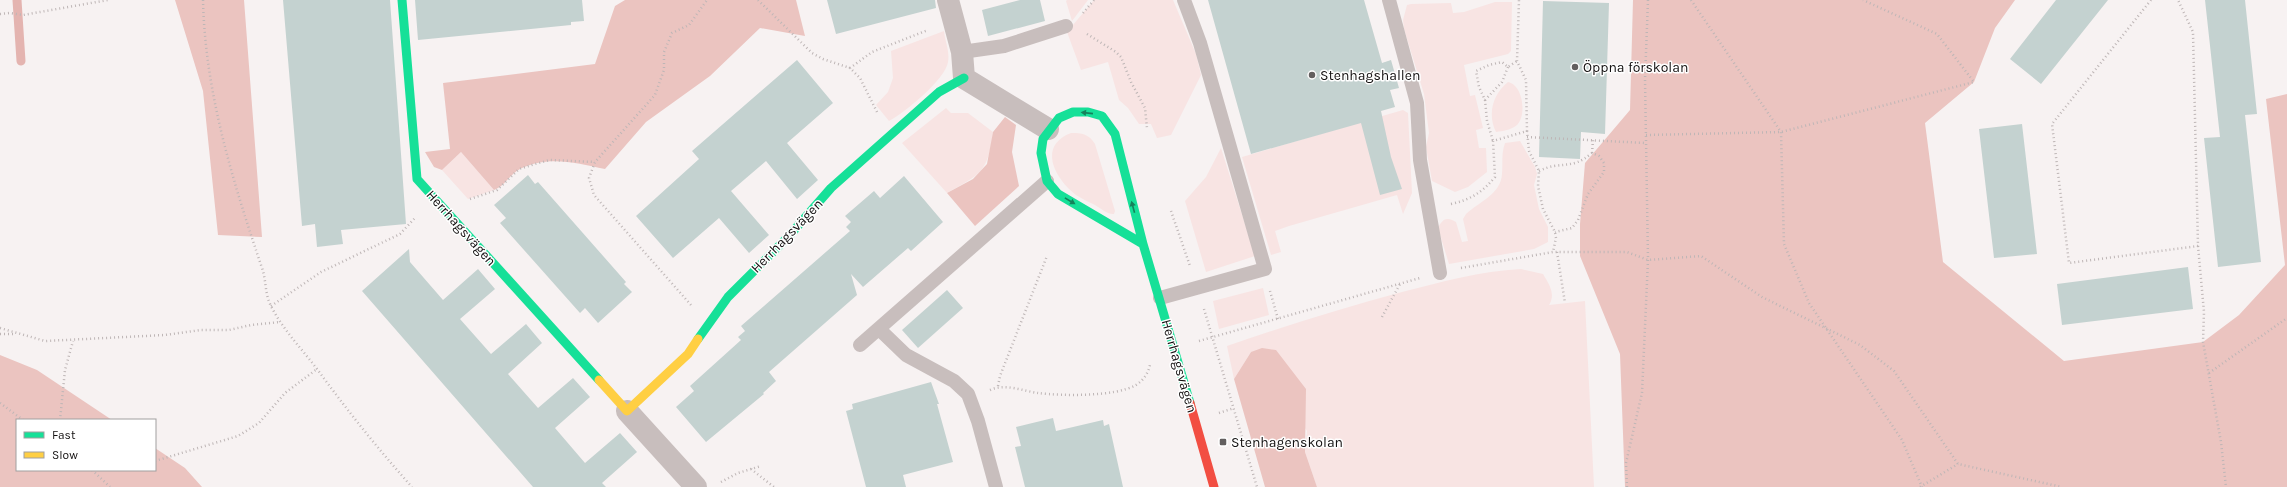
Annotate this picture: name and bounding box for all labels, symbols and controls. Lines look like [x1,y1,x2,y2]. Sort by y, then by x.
place label: Öppna förskolan [1583,59,1688,76]
marker: Öppna förskolan [1570,62,1580,72]
place label: Stenhagshallen [1320,67,1420,84]
marker: Stenhagshallen [1307,70,1317,80]
one-way arrow [1081,110,1093,116]
street label: Herrhagsvägen [422,187,500,269]
street label: Herrhagsvägen [747,195,827,277]
one-way arrow [1064,197,1076,204]
one-way arrow [1130,200,1136,212]
street label: Herrhagsvägen [1158,317,1200,415]
legend [16,419,156,471]
text: Fast [52,428,76,442]
place label: Stenhagenskolan [1231,434,1343,451]
marker: Stenhagenskolan [1218,437,1228,447]
text: Slow [52,448,78,462]

